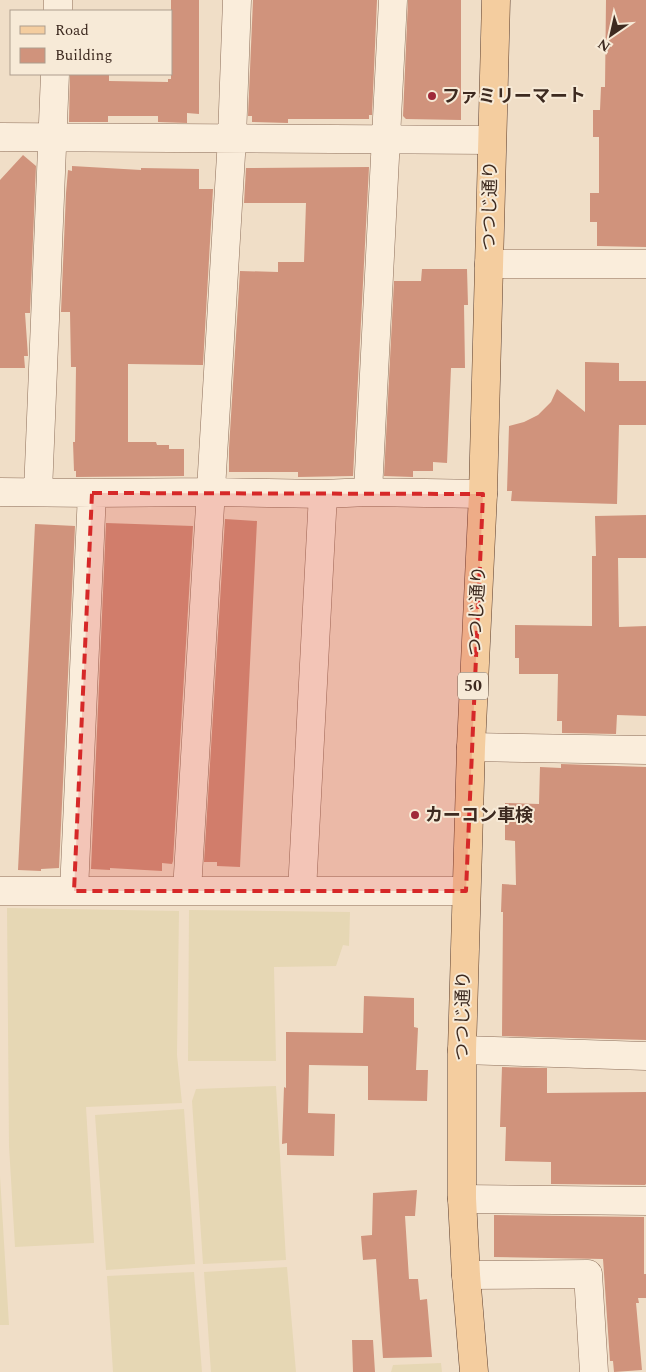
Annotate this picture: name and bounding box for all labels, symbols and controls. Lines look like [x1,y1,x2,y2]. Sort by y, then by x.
legend [10,10,172,75]
north arrow [586,10,636,60]
text: Road [55,19,89,42]
text: N [593,33,615,57]
text: Building [55,44,112,67]
place label: ファミリーマート [442,83,586,110]
marker: ファミリーマート [426,90,438,102]
street label: つつじ通り [476,161,504,251]
street label: つつじ通り [461,565,493,657]
road number: 50 [458,672,488,699]
place label: カーコン車検 [425,802,533,829]
marker: カーコン車検 [409,809,421,821]
street label: つつじ通り [449,971,477,1061]

